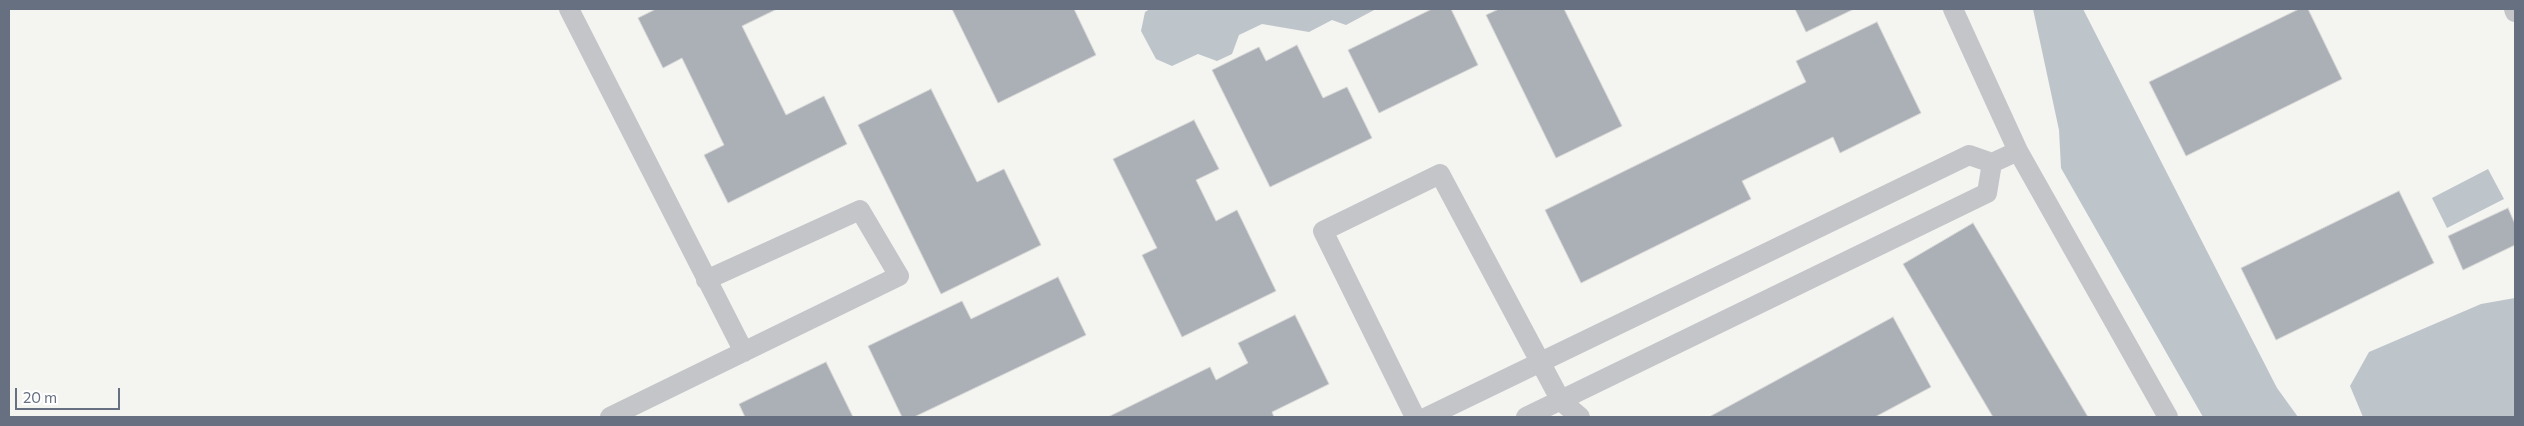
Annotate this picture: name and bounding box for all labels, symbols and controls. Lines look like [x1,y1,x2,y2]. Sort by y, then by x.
scale bar [18,378,122,410]
text: 20 m [23,388,57,406]

